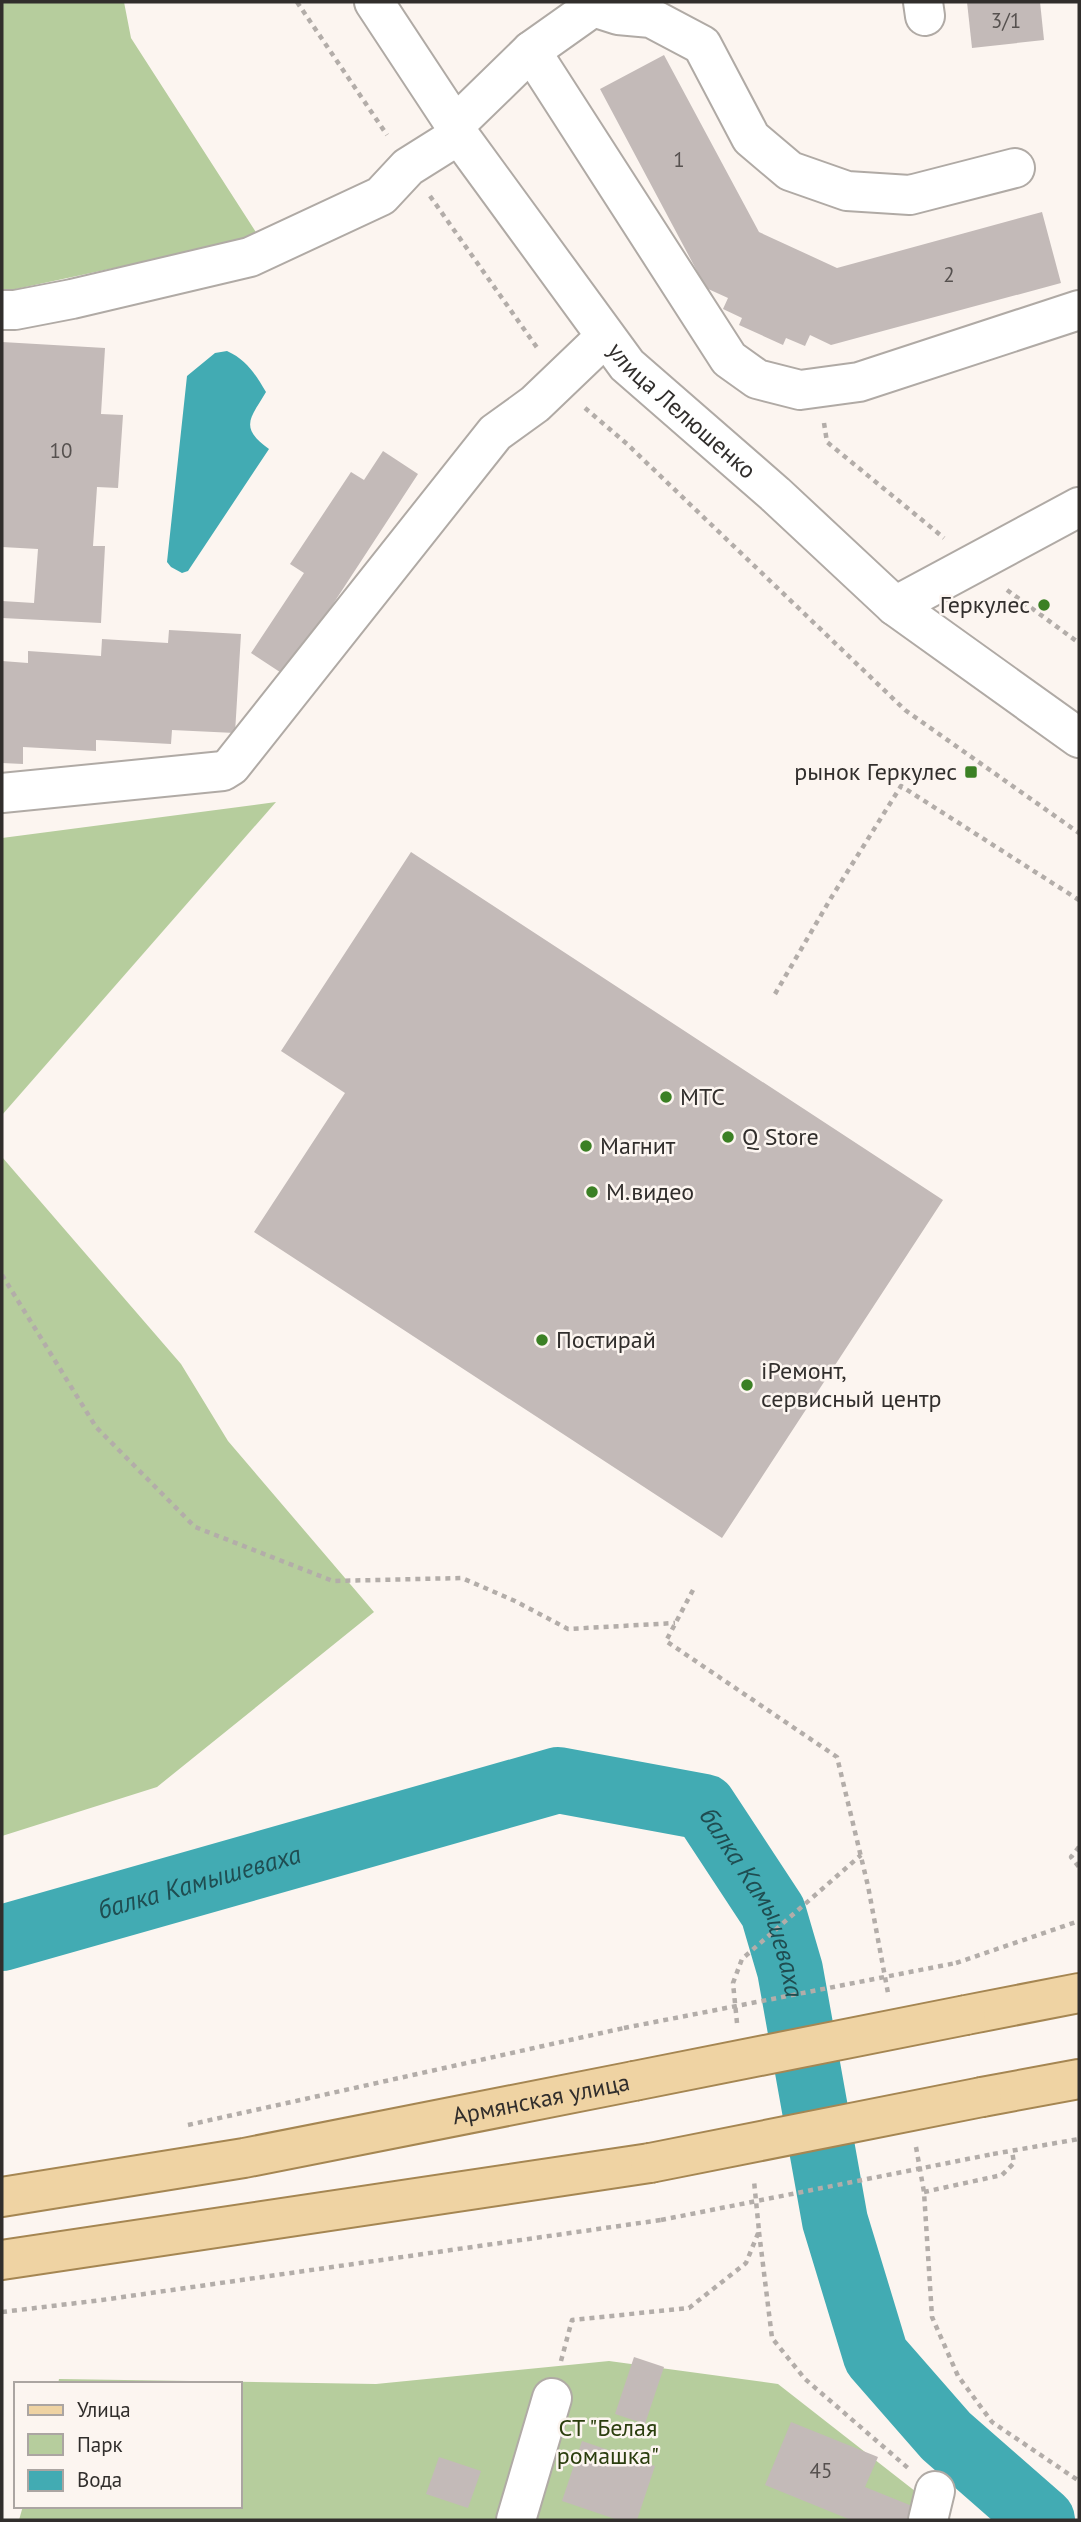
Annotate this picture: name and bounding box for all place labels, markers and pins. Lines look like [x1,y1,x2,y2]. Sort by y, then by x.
place label: Геркулес [940,589,1030,620]
marker: Геркулес [1036,597,1052,613]
place label: рынок Геркулес [794,756,957,787]
marker: рынок Геркулес [963,764,979,780]
place label: МТС [680,1081,725,1112]
marker: МТС [658,1089,674,1105]
place label: Q Store [742,1121,819,1152]
marker: Q Store [720,1129,736,1145]
place label: Магнит [600,1130,676,1161]
marker: Магнит [578,1138,594,1154]
place label: М.видео [606,1176,694,1207]
marker: М.видео [584,1184,600,1200]
place label: Постирай [556,1324,656,1355]
marker: Постирай [534,1332,550,1348]
place label: iРемонт, сервисный центр [761,1355,942,1414]
marker: iРемонт, сервисный центр [739,1377,755,1393]

